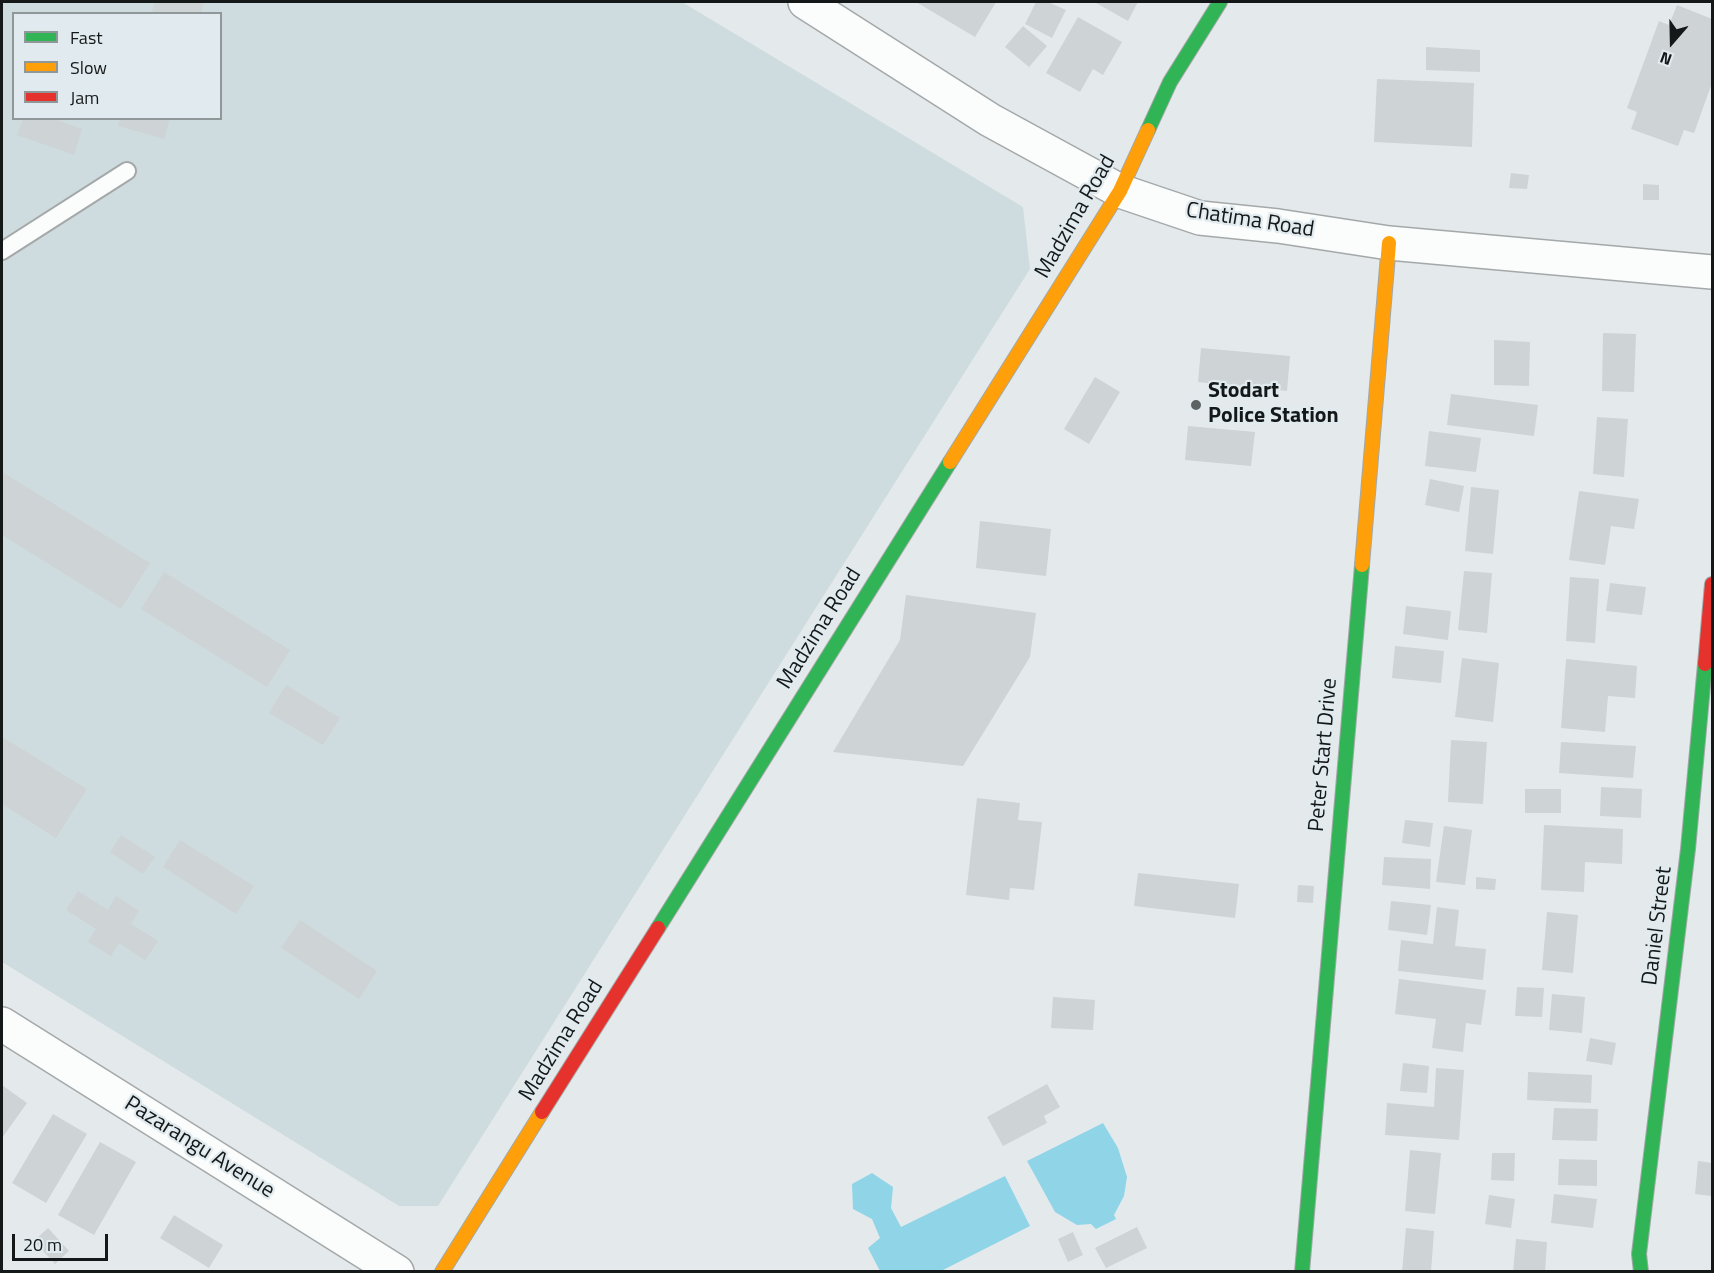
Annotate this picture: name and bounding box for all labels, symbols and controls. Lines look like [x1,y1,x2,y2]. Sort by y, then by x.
legend [12,12,222,120]
north arrow [1642,12,1702,72]
text: Fast [70,24,103,51]
text: N [1657,46,1675,72]
text: Slow [70,54,107,81]
text: Jam [70,84,99,111]
street label: Madzima Road [1030,151,1122,283]
street label: Chatima Road [1184,198,1316,244]
place label: Stodart Police Station [1208,379,1339,430]
marker: Stodart Police Station [1189,398,1203,412]
street label: Madzima Road [772,564,868,694]
street label: Peter Start Drive [1304,677,1344,833]
street label: Daniel Street [1638,865,1678,987]
street label: Madzima Road [514,976,610,1106]
street label: Pazarangu Avenue [119,1091,279,1205]
scale bar [15,1222,111,1260]
text: 20 m [23,1231,62,1258]

